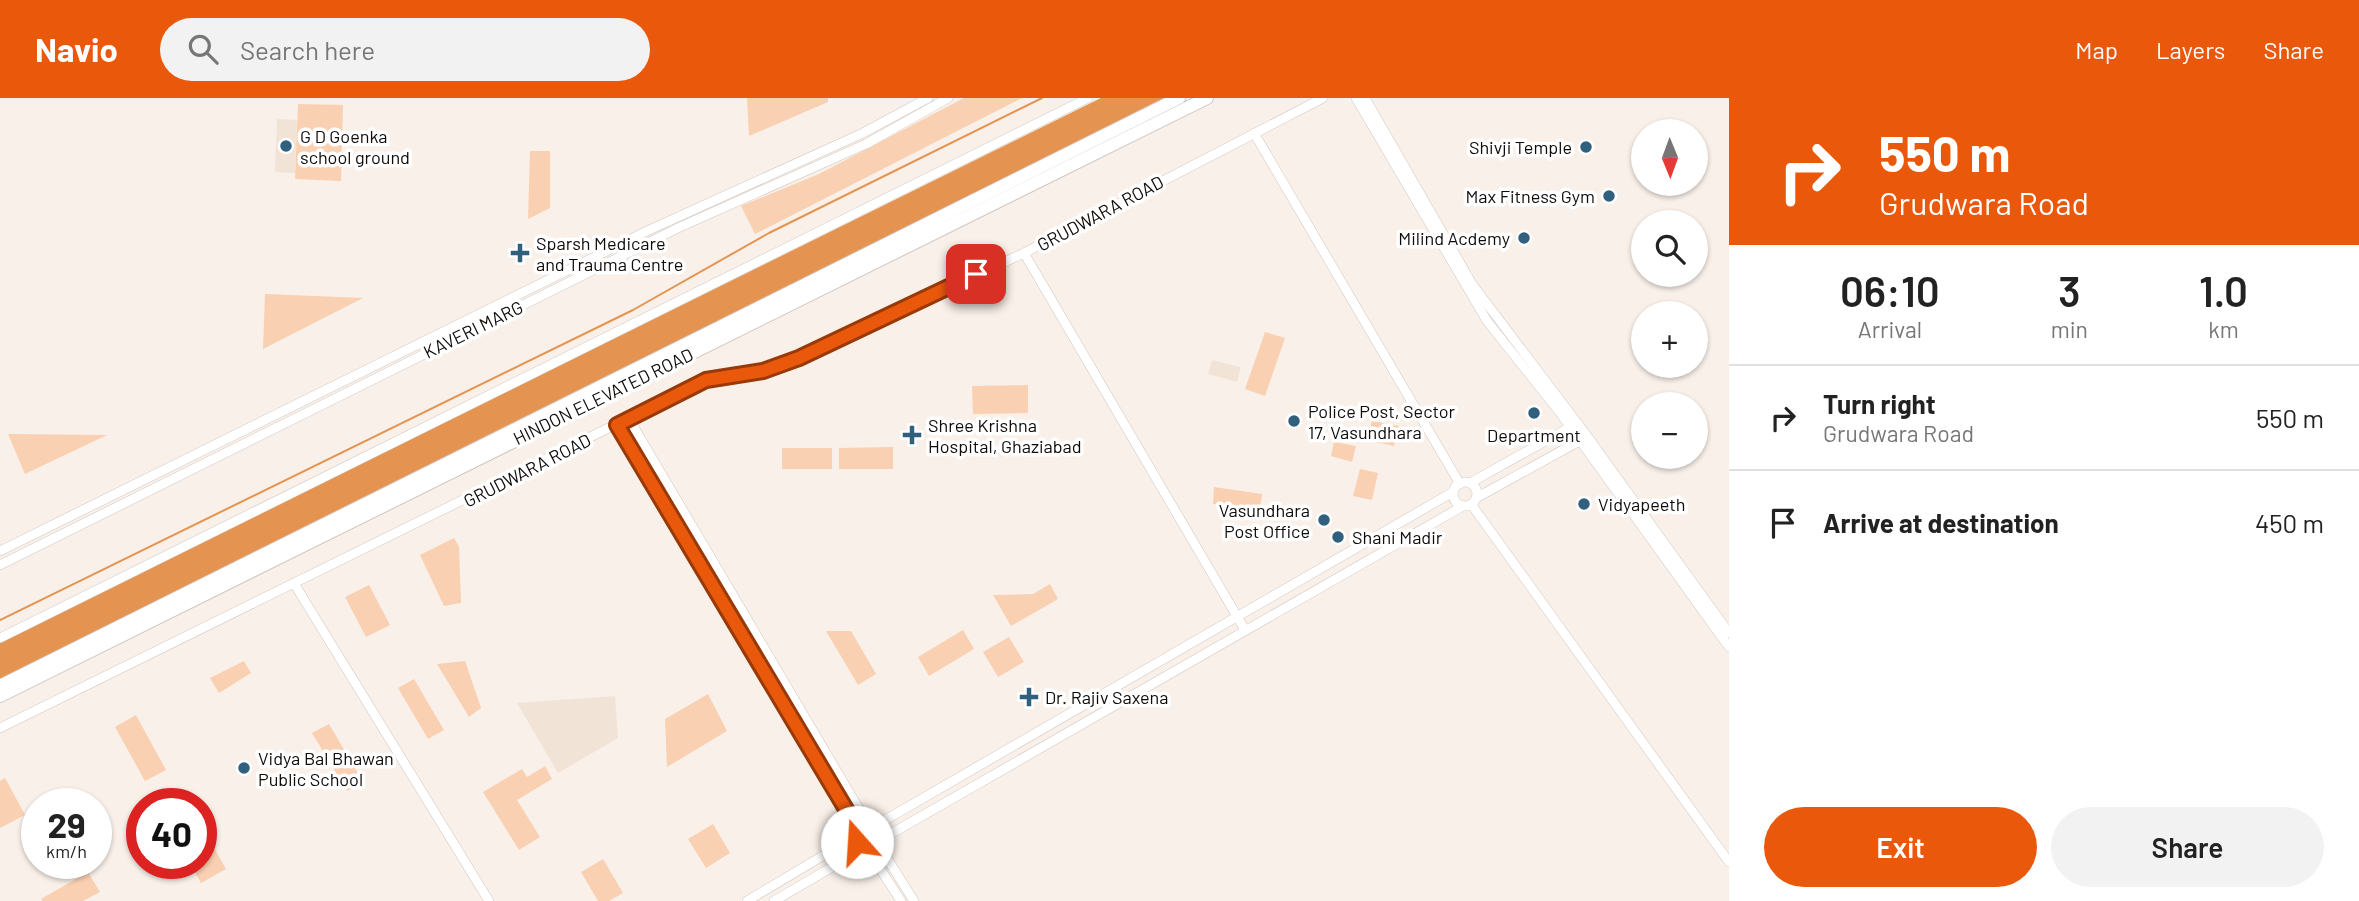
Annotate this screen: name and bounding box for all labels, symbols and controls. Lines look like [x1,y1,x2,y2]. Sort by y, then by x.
search box [160,18,650,81]
text: Navio [35,29,118,69]
icon: search [184,30,222,68]
text: Search here [240,34,375,65]
text: Map [2075,35,2118,64]
text: Layers [2156,35,2225,64]
text: Share [2263,35,2324,64]
north arrow [1631,119,1708,196]
map controls [1631,119,1708,469]
text: 550 m [1879,123,2010,182]
place label: G D Goenka school ground [300,125,410,168]
icon: right [1764,126,1855,217]
place label: Shivji Temple [1469,136,1572,158]
marker: G D Goenka school ground [278,138,294,154]
marker: Shivji Temple [1578,139,1594,155]
street label: GRUDWARA ROAD [1033,170,1167,256]
text: Grudwara Road [1879,183,2089,221]
place label: Max Fitness Gym [1466,185,1595,207]
marker: Max Fitness Gym [1601,188,1617,204]
button: search [1631,210,1708,287]
place label: Milind Acdemy [1398,227,1510,249]
marker: Milind Acdemy [1516,230,1532,246]
place label: Sparsh Medicare and Trauma Centre [536,232,683,275]
marker: Sparsh Medicare and Trauma Centre [510,243,530,263]
pin [946,244,1006,304]
icon: arrive [957,255,995,293]
text: 06:10 [1840,265,1940,315]
text: 3 [2058,265,2081,315]
text: 1.0 [2199,265,2248,315]
street label: KAVERI MARG [420,295,526,363]
button: + [1631,301,1708,378]
text: Arrival [1858,315,1922,343]
text: min [2051,315,2088,343]
text: km [2208,315,2239,343]
street label: HINDON ELEVATED ROAD [509,343,697,449]
text: Turn right [1823,388,1936,419]
button: − [1631,392,1708,469]
icon: right [1764,399,1802,437]
place label: Police Post, Sector 17, Vasundhara [1308,400,1456,443]
text: 550 m [2256,402,2324,433]
marker: Department [1526,405,1542,421]
marker: Police Post, Sector 17, Vasundhara [1286,413,1302,429]
place label: Shree Krishna Hospital, Ghaziabad [928,414,1082,457]
text: Grudwara Road [1823,419,1974,447]
place label: Department [1487,424,1581,446]
marker: Shree Krishna Hospital, Ghaziabad [902,425,922,445]
street label: GRUDWARA ROAD [460,428,594,512]
place label: Vidyapeeth [1598,493,1685,515]
marker: Vidyapeeth [1576,496,1592,512]
place label: Vasundhara Post Office [1219,499,1310,542]
icon: arrive [1764,504,1802,542]
text: Arrive at destination [1823,507,2059,538]
text: 450 m [2255,507,2324,538]
marker: Vasundhara Post Office [1316,512,1332,528]
place label: Shani Madir [1352,526,1443,548]
marker: Shani Madir [1330,529,1346,545]
place label: Dr. Rajiv Saxena [1045,686,1168,708]
marker: Dr. Rajiv Saxena [1019,687,1039,707]
place label: Vidya Bal Bhawan Public School [258,747,394,790]
marker: Vidya Bal Bhawan Public School [236,760,252,776]
speed limit sign: 40 [126,788,217,879]
text: 29 [47,803,86,845]
position arrow [820,805,894,879]
button: Exit [1764,807,2037,887]
button: Share [2051,807,2324,887]
text: km/h [46,840,87,862]

